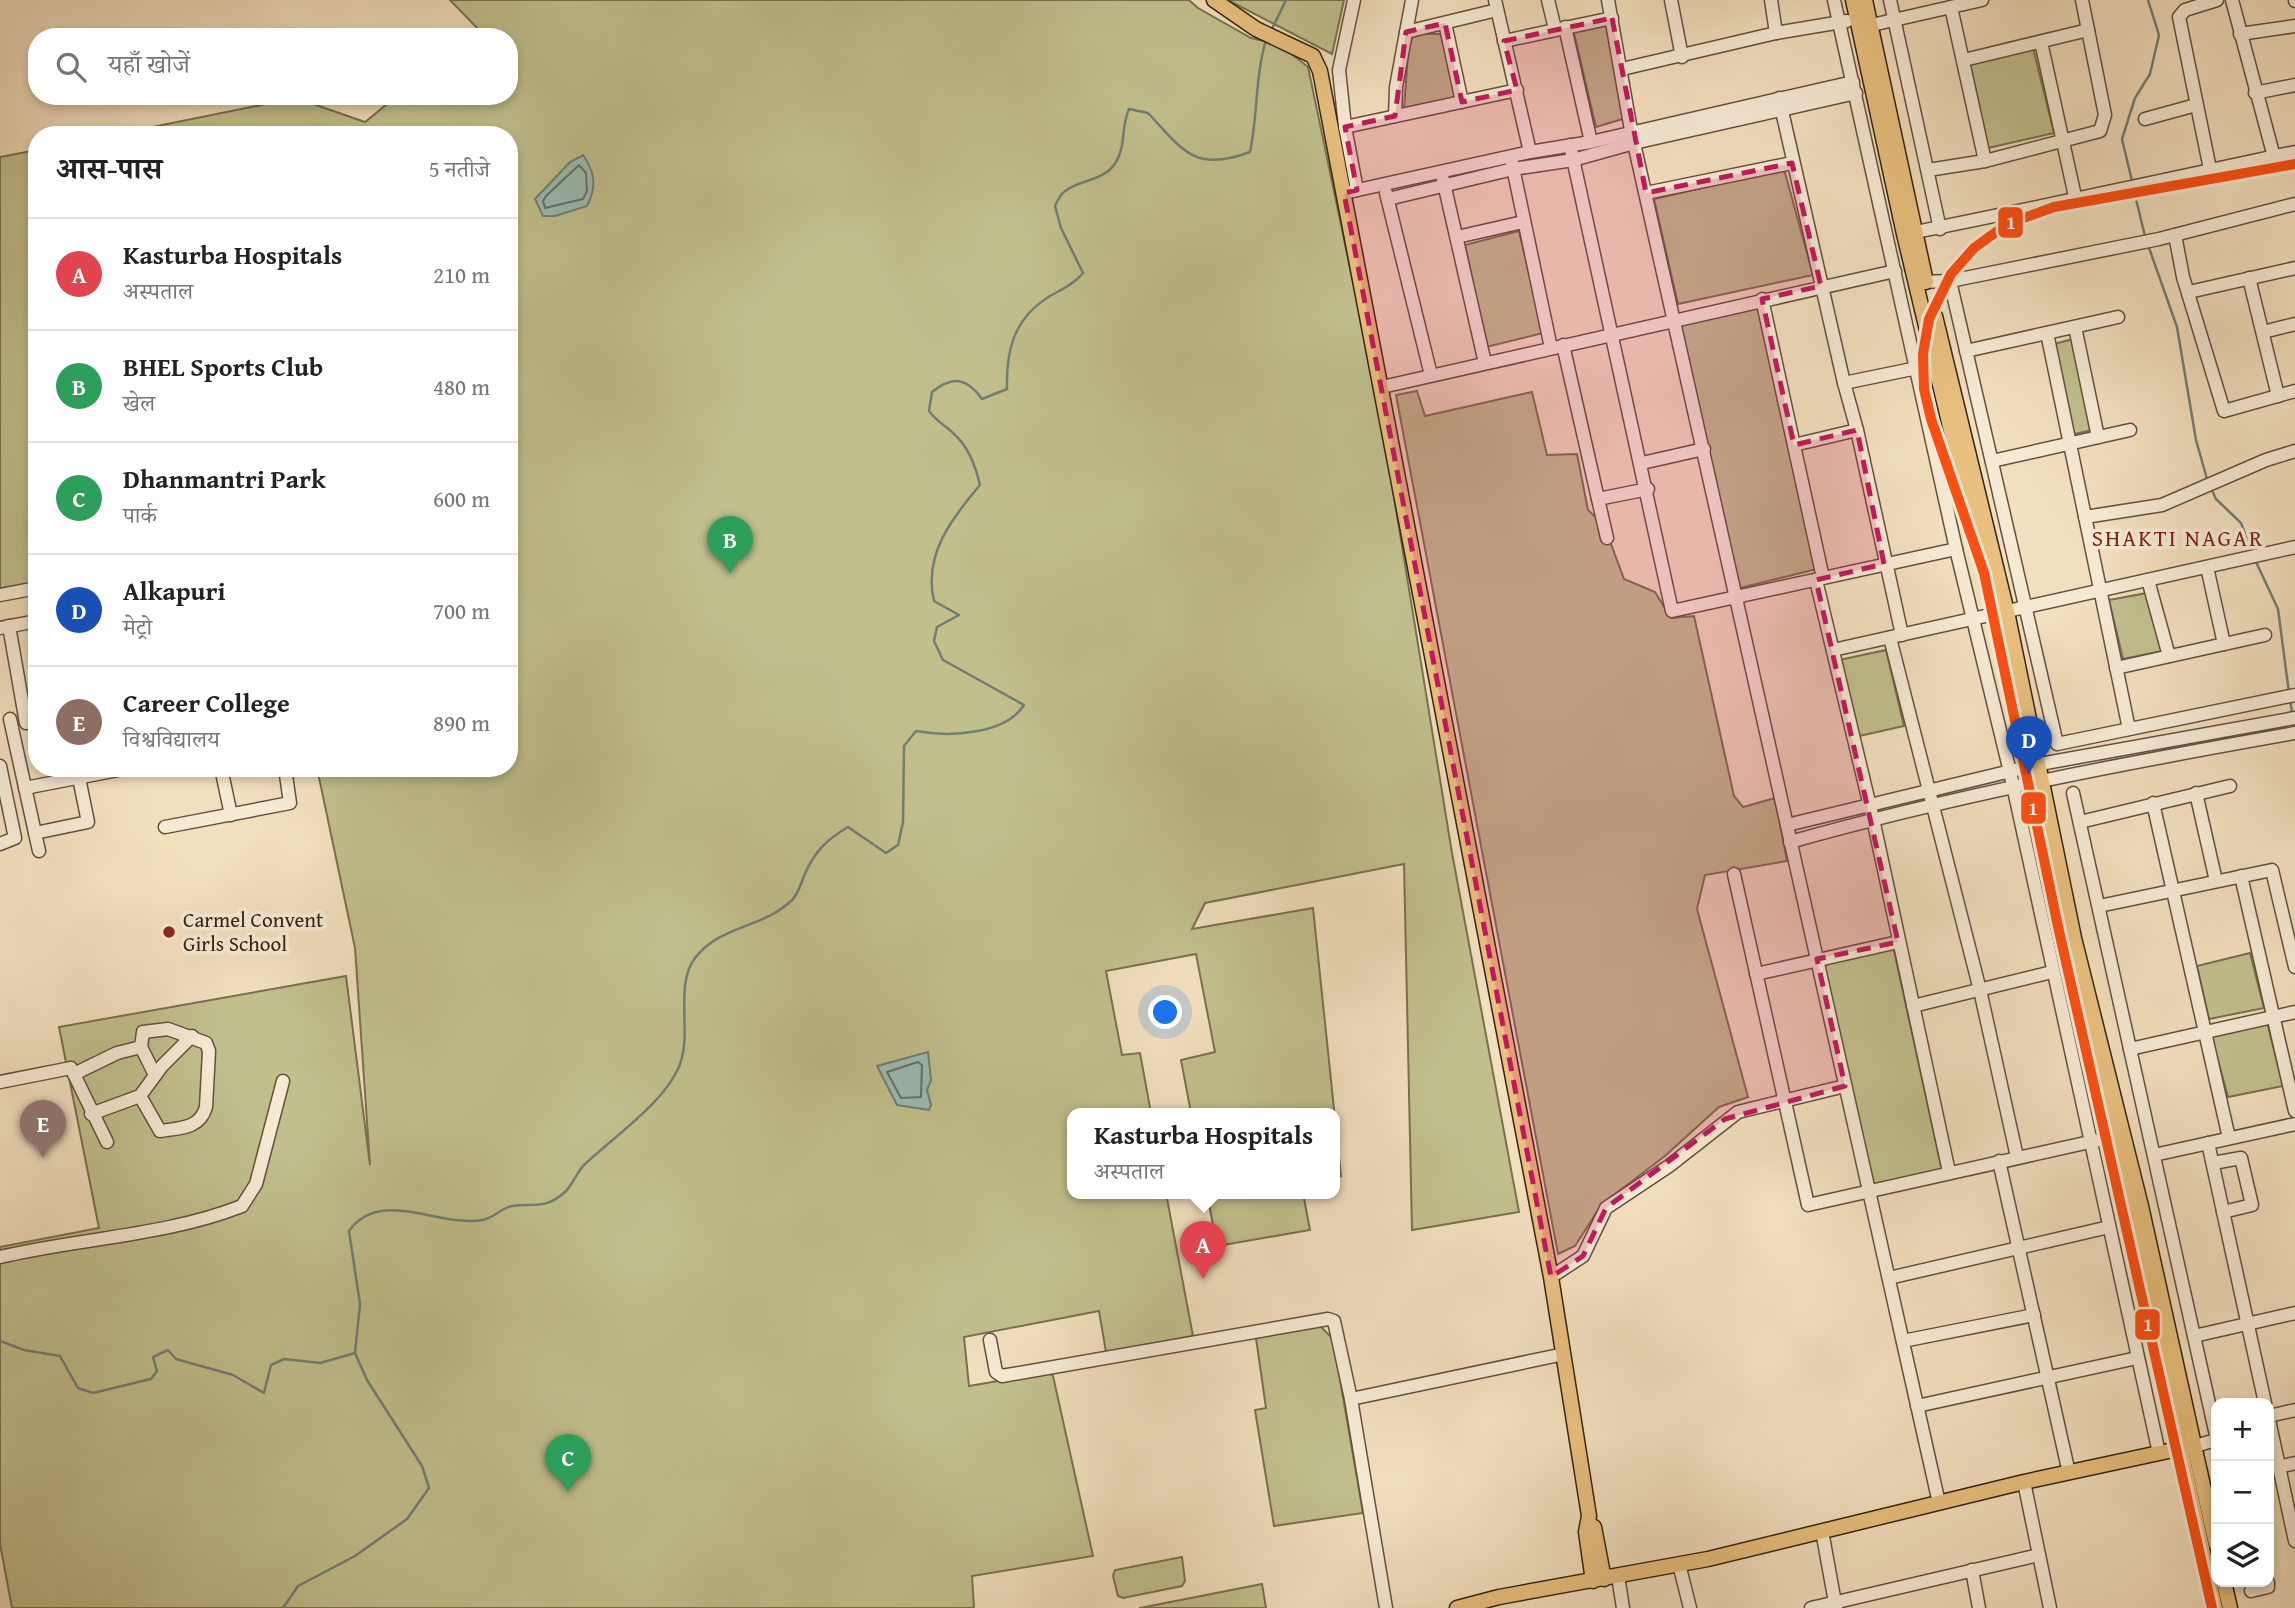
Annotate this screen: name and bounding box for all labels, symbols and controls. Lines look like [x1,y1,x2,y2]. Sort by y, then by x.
search box [28,28,518,105]
text: यहाँ खोजें [108,44,190,83]
icon: search [52,48,90,86]
text: आस-पास [56,146,162,190]
text: 5 नतीजे [429,152,490,185]
line badge: 1 [1997,206,2024,239]
text: 1 [2006,208,2016,236]
text: Kasturba Hospitals [123,235,342,274]
text: A [72,258,86,291]
text: 210 m [433,258,490,291]
text: अस्पताल [123,274,193,307]
text: BHEL Sports Club [123,347,323,386]
text: B [72,370,86,403]
text: 480 m [433,370,490,403]
text: खेल [123,386,155,419]
text: Dhanmantri Park [123,459,326,498]
text: C [72,482,86,515]
text: 600 m [433,482,490,515]
text: पार्क [123,498,157,531]
pin: B [707,516,753,574]
district label: SHAKTI NAGAR [2092,521,2264,554]
text: Alkapuri [123,571,226,610]
text: D [72,594,86,627]
text: 700 m [433,594,490,627]
text: मेट्रो [123,610,152,643]
text: Career College [123,683,290,722]
text: E [73,706,85,739]
text: 890 m [433,706,490,739]
pin: D [2006,716,2052,774]
text: विश्वविद्यालय [123,722,220,755]
line badge: 1 [2020,791,2047,825]
text: 1 [2028,794,2038,822]
place label: Carmel Convent Girls School [183,904,324,959]
marker: Carmel Convent Girls School [161,924,177,940]
your location [1148,995,1182,1029]
pin: E [20,1100,66,1158]
popup [1067,1108,1340,1199]
text: Kasturba Hospitals [1094,1115,1313,1154]
text: अस्पताल [1094,1154,1164,1187]
pin: A [1180,1221,1226,1279]
line badge: 1 [2134,1308,2161,1341]
text: 1 [2143,1310,2153,1338]
map controls [2211,1398,2274,1587]
button: + [2211,1398,2274,1461]
pin: C [545,1434,591,1492]
button: − [2211,1461,2274,1524]
button: layers [2211,1524,2274,1587]

